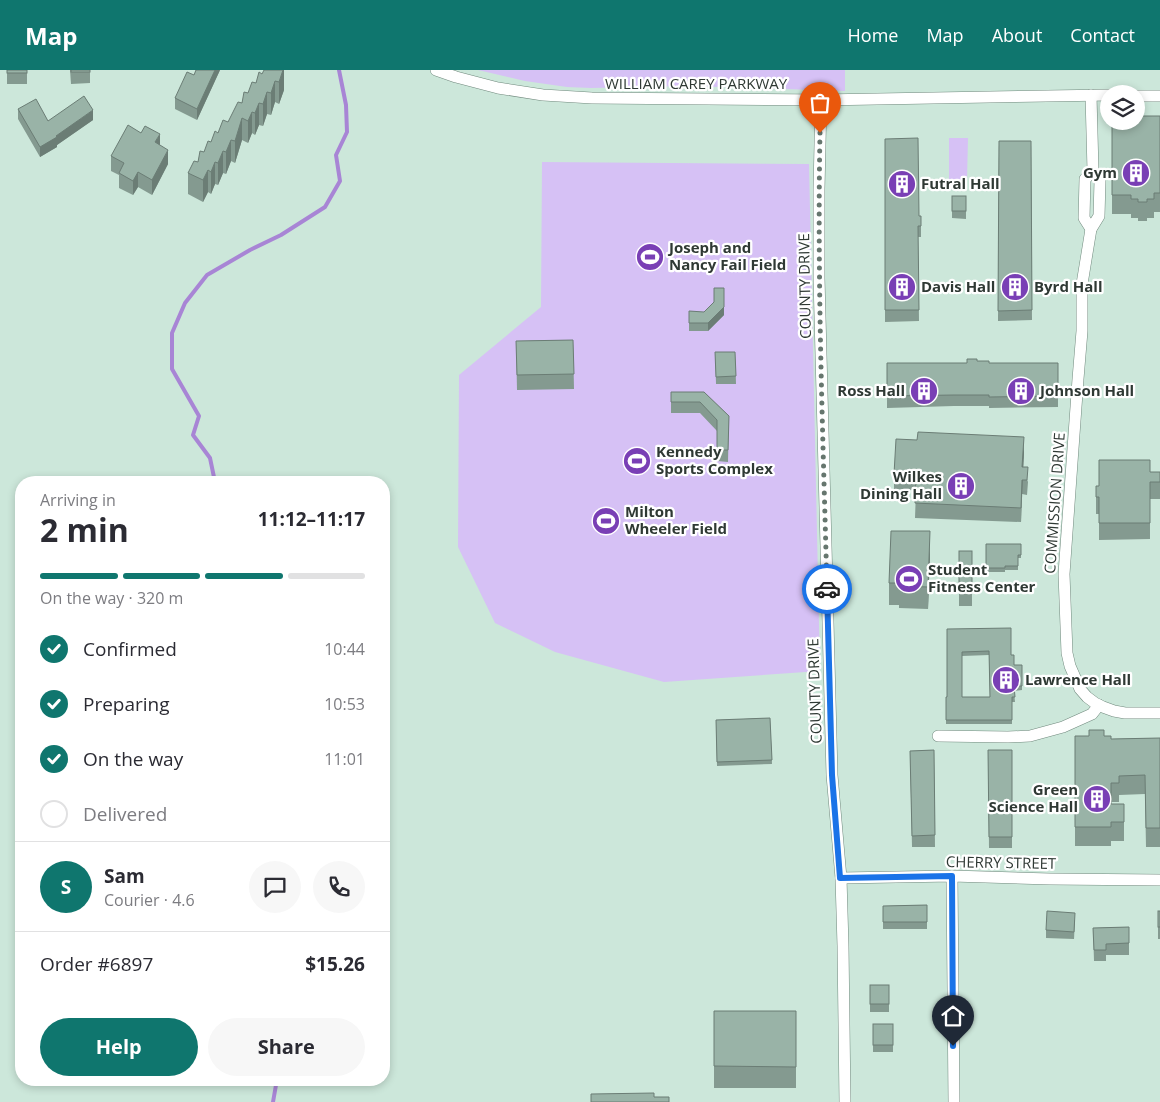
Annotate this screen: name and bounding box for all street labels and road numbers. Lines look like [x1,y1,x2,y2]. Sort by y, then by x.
street label: WILLIAM CAREY PARKWAY [605,73,788,93]
street label: COUNTY DRIVE [793,233,815,339]
street label: COMMISSION DRIVE [1039,432,1069,574]
street label: COUNTY DRIVE [802,638,826,744]
street label: CHERRY STREET [946,851,1057,873]

